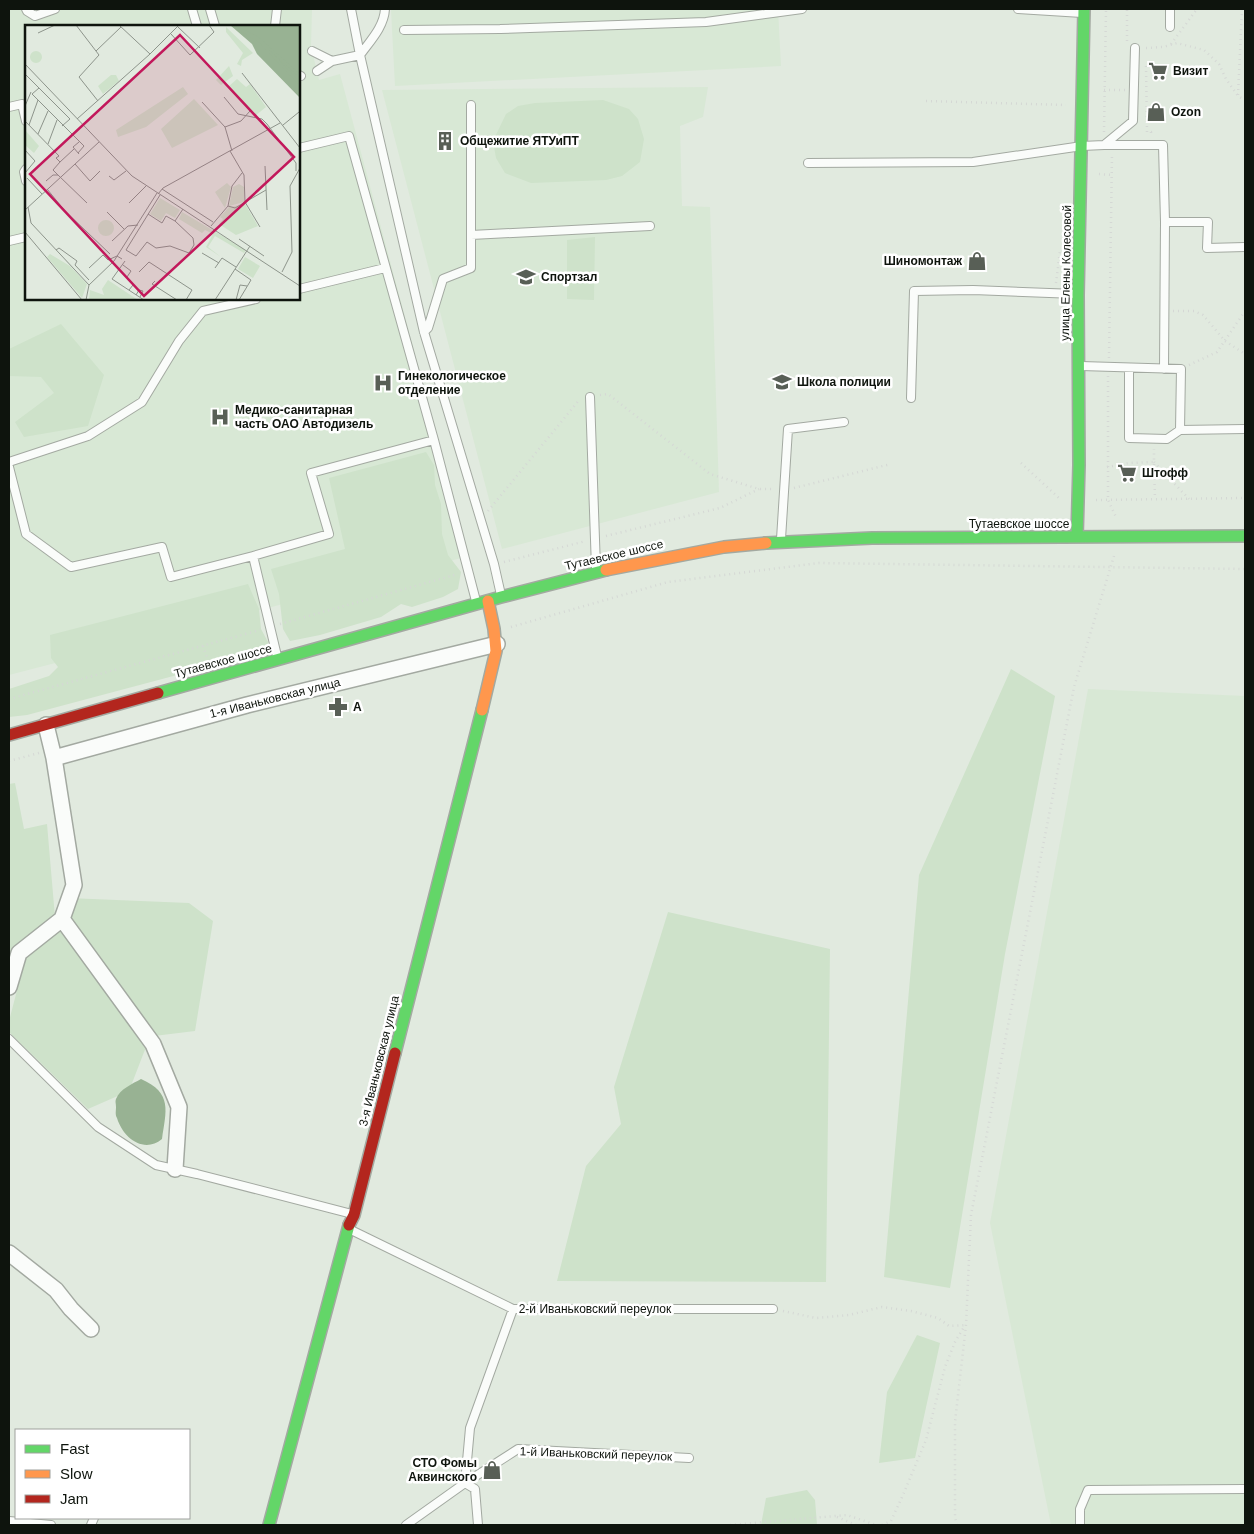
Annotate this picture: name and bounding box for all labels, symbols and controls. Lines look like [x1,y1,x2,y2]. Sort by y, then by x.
inset map [25,25,300,300]
supermarket icon: Визит [1147,60,1169,82]
place label: Визит [1173,64,1208,78]
shop icon: Ozon [1145,101,1167,123]
place label: Ozon [1171,105,1201,119]
building icon: Общежитие ЯТУиПТ [434,130,456,152]
place label: Общежитие ЯТУиПТ [460,134,579,148]
street label: улица Елены Колесовой [1058,205,1074,341]
shop icon: Шиномонтаж [966,250,988,272]
place label: Шиномонтаж [884,254,962,268]
school or university icon: Спортзал [515,266,537,288]
place label: Спортзал [541,270,597,284]
place label: Гинекологическое отделение [398,369,506,397]
school or university icon: Школа полиции [771,371,793,393]
hospital icon: Гинекологическое отделение [372,372,394,394]
place label: Школа полиции [797,375,891,389]
place label: Медико-санитарная часть ОАО Автодизель [235,403,373,431]
hospital icon: Медико-санитарная часть ОАО Автодизель [209,406,231,428]
supermarket icon: Штофф [1116,462,1138,484]
place label: Штофф [1142,466,1189,480]
street label: Тутаевское шоссе [969,517,1070,531]
street label: Тутаевское шоссе [563,537,665,573]
street label: Тутаевское шоссе [173,641,274,681]
street label: 1-я Иваньковская улица [208,675,342,721]
pharmacy icon: А [327,696,349,718]
place label: А [353,700,362,714]
street label: 3-я Иваньковская улица [356,994,402,1128]
street label: 2-й Иваньковский переулок [519,1302,672,1316]
legend [15,1429,190,1519]
text: Fast [60,1440,90,1457]
street label: 1-й Иваньковский переулок [519,1444,673,1464]
place label: СТО Фомы Аквинского [408,1456,477,1484]
shop icon: СТО Фомы Аквинского [481,1459,503,1481]
text: Slow [60,1465,93,1482]
text: Jam [60,1490,88,1507]

